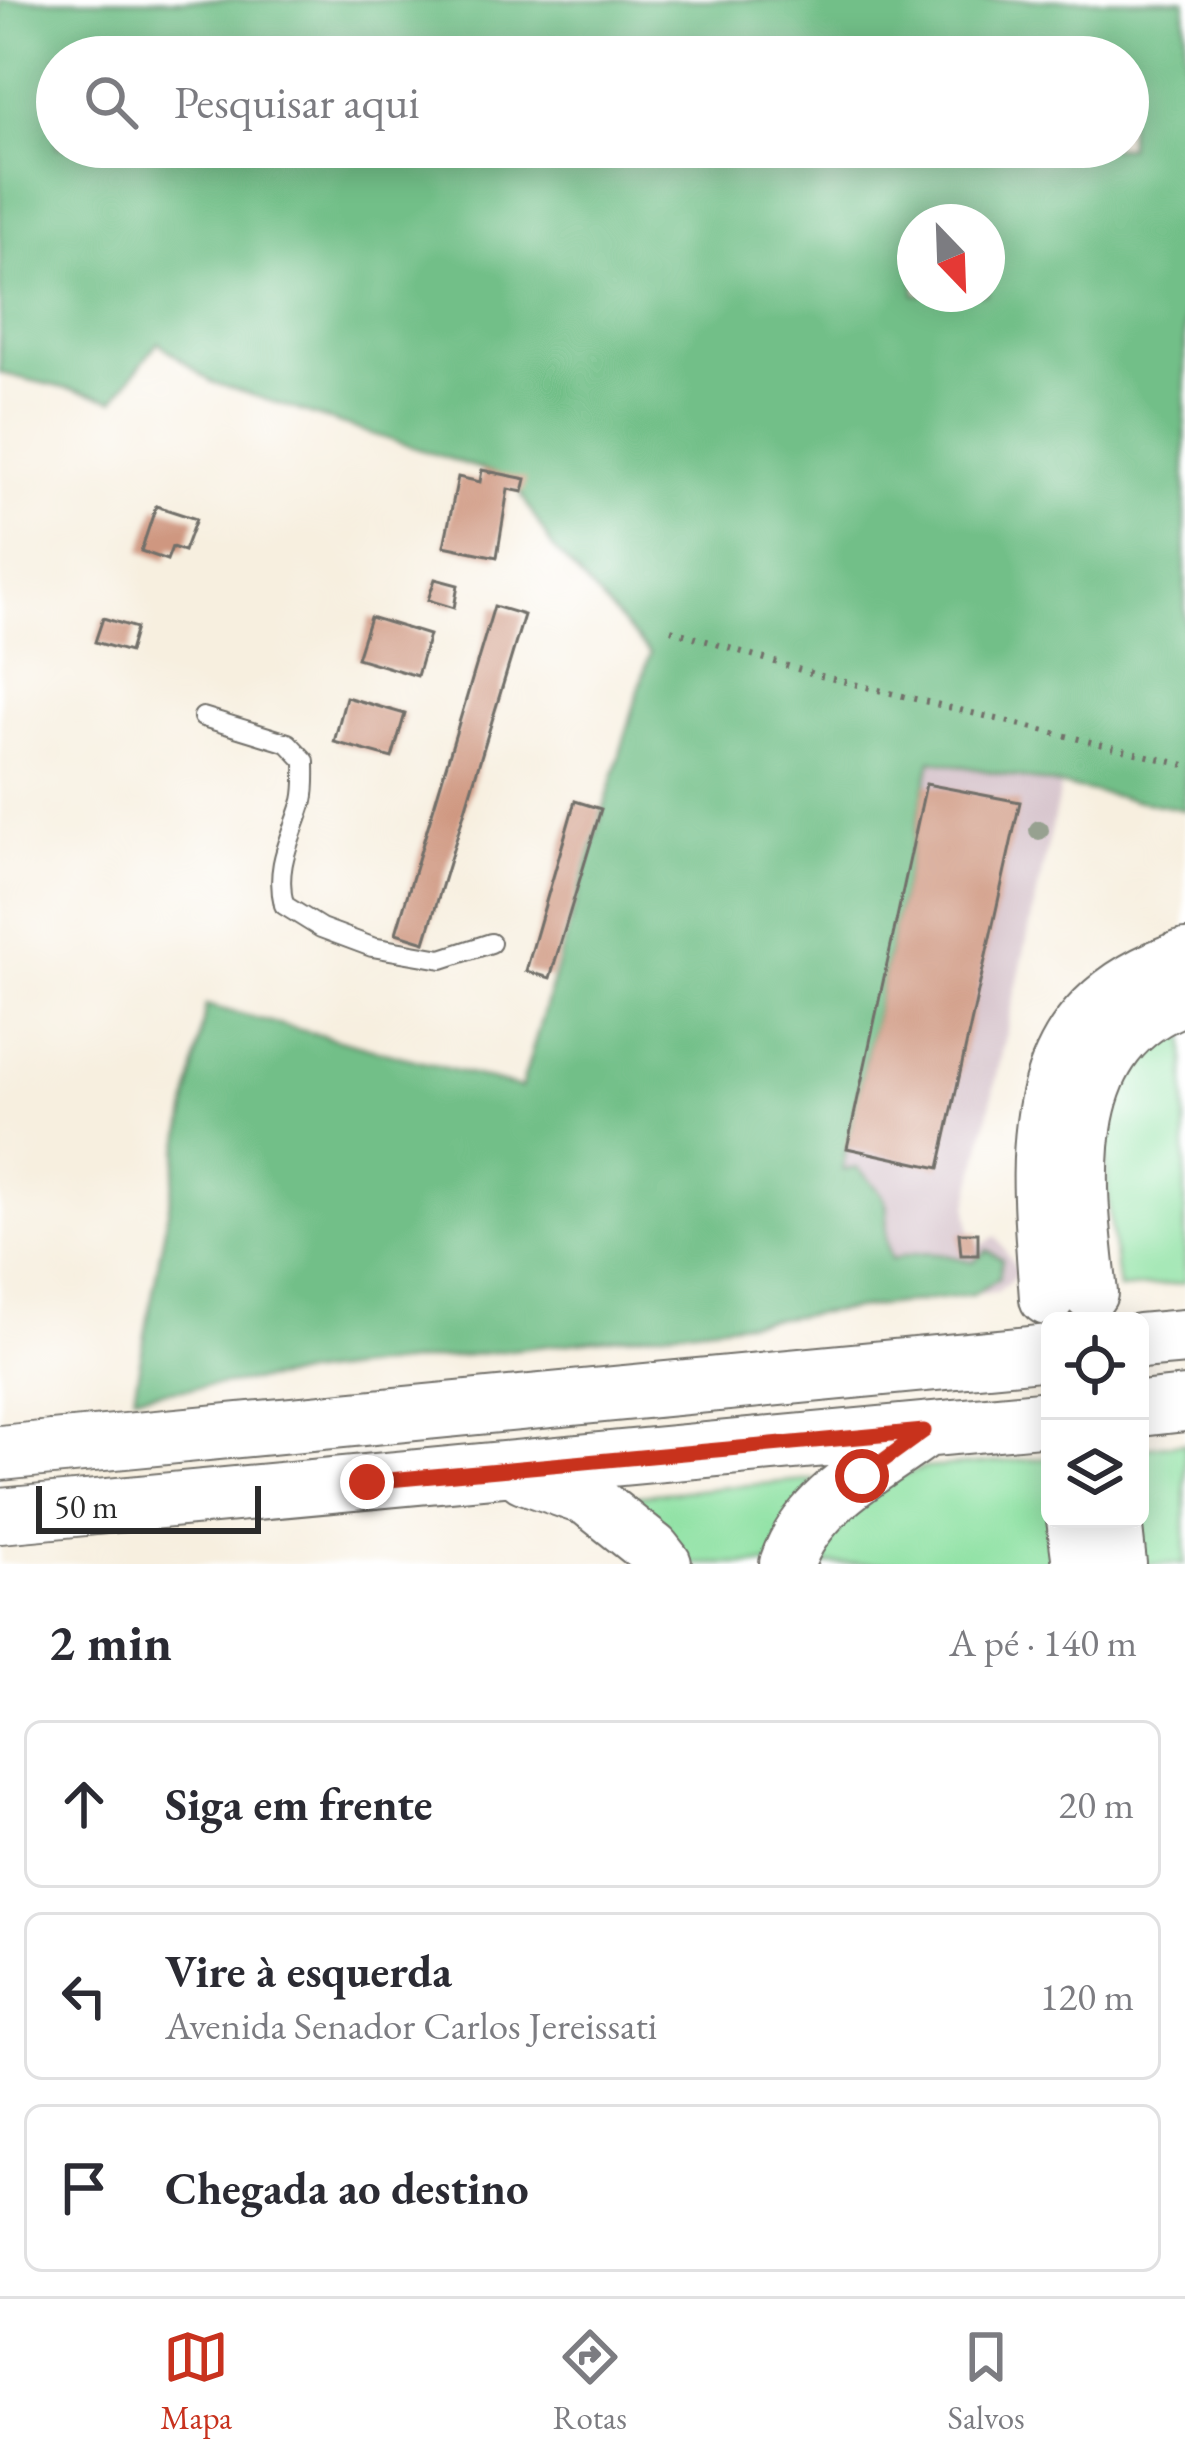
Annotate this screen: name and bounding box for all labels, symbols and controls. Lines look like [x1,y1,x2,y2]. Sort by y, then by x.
search box [36,36,1149,168]
icon: search [78,69,144,135]
text: Pesquisar aqui [174,73,420,131]
north arrow [897,204,1005,312]
map controls [1041,1312,1149,1528]
button: locate [1041,1312,1149,1420]
button: layers [1041,1420,1149,1528]
route start [835,1449,889,1503]
route end [340,1455,394,1509]
scale bar [36,1480,261,1533]
text: 50 m [54,1485,118,1528]
text: 2 min [48,1609,172,1675]
text: A pé · 140 m [949,1617,1137,1668]
icon: ahead [51,1771,117,1837]
text: Siga em frente [165,1775,433,1833]
text: 20 m [1058,1779,1134,1830]
text: Vire à esquerda [165,1942,452,2000]
icon: left [51,1963,117,2029]
text: 120 m [1040,1971,1134,2022]
text: Avenida Senador Carlos Jereissati [165,2000,657,2051]
icon: arrive [51,2155,117,2221]
text: Chegada ao destino [165,2159,529,2217]
tab: Mapa [160,2324,232,2439]
tab: Rotas [553,2324,627,2439]
tab: Salvos [948,2324,1025,2439]

